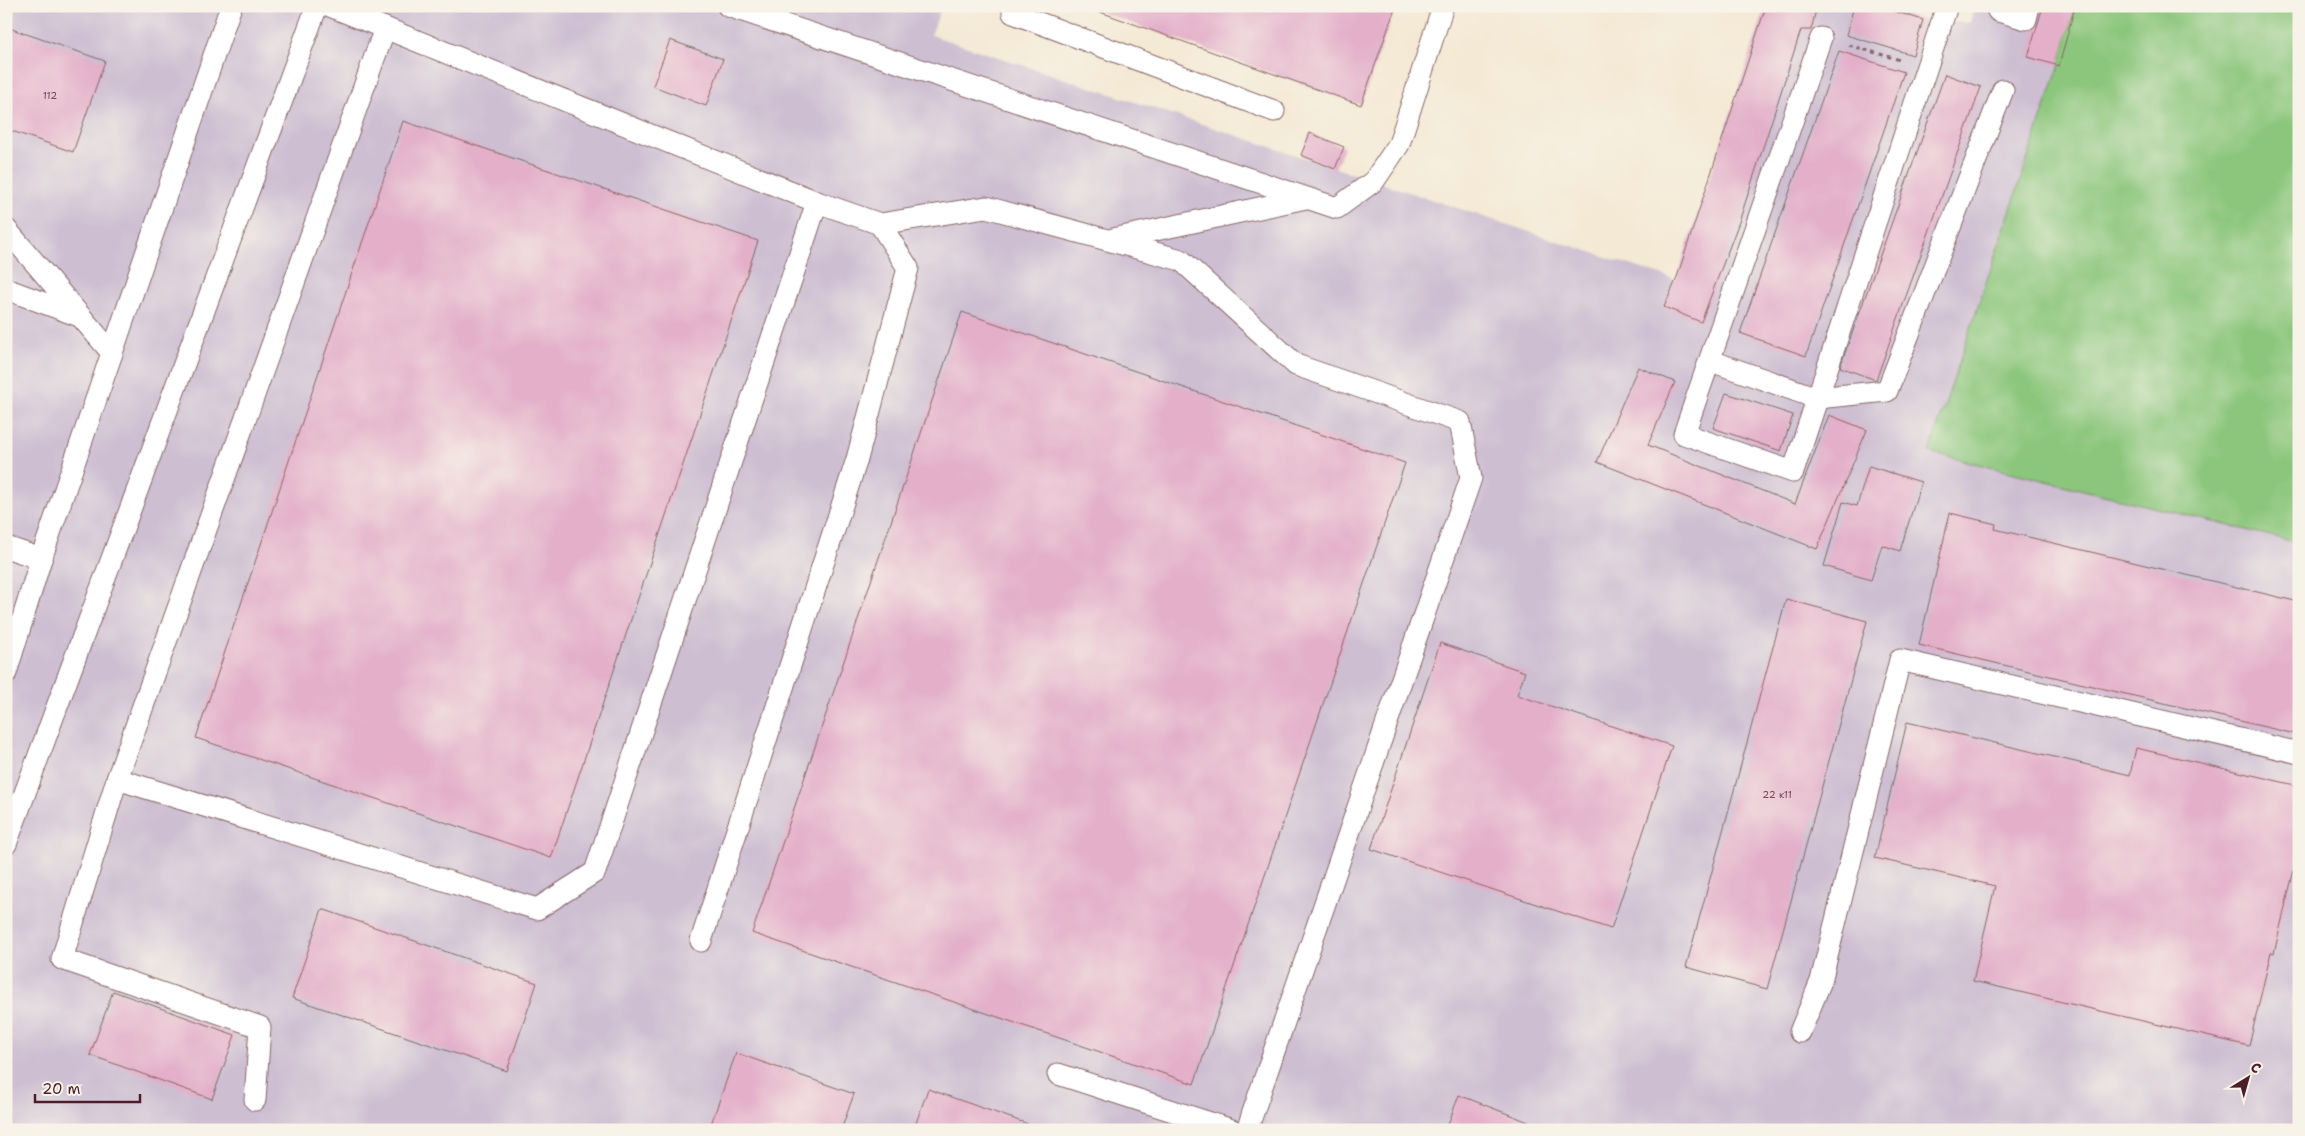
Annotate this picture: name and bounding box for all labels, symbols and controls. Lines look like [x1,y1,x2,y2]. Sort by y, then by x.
house number: 112 [43,89,57,102]
house number: 22 к11 [1762,788,1792,801]
north arrow [2222,1054,2272,1104]
text: С [2247,1058,2265,1077]
scale bar [35,1071,140,1103]
text: 20 m [42,1079,81,1099]

